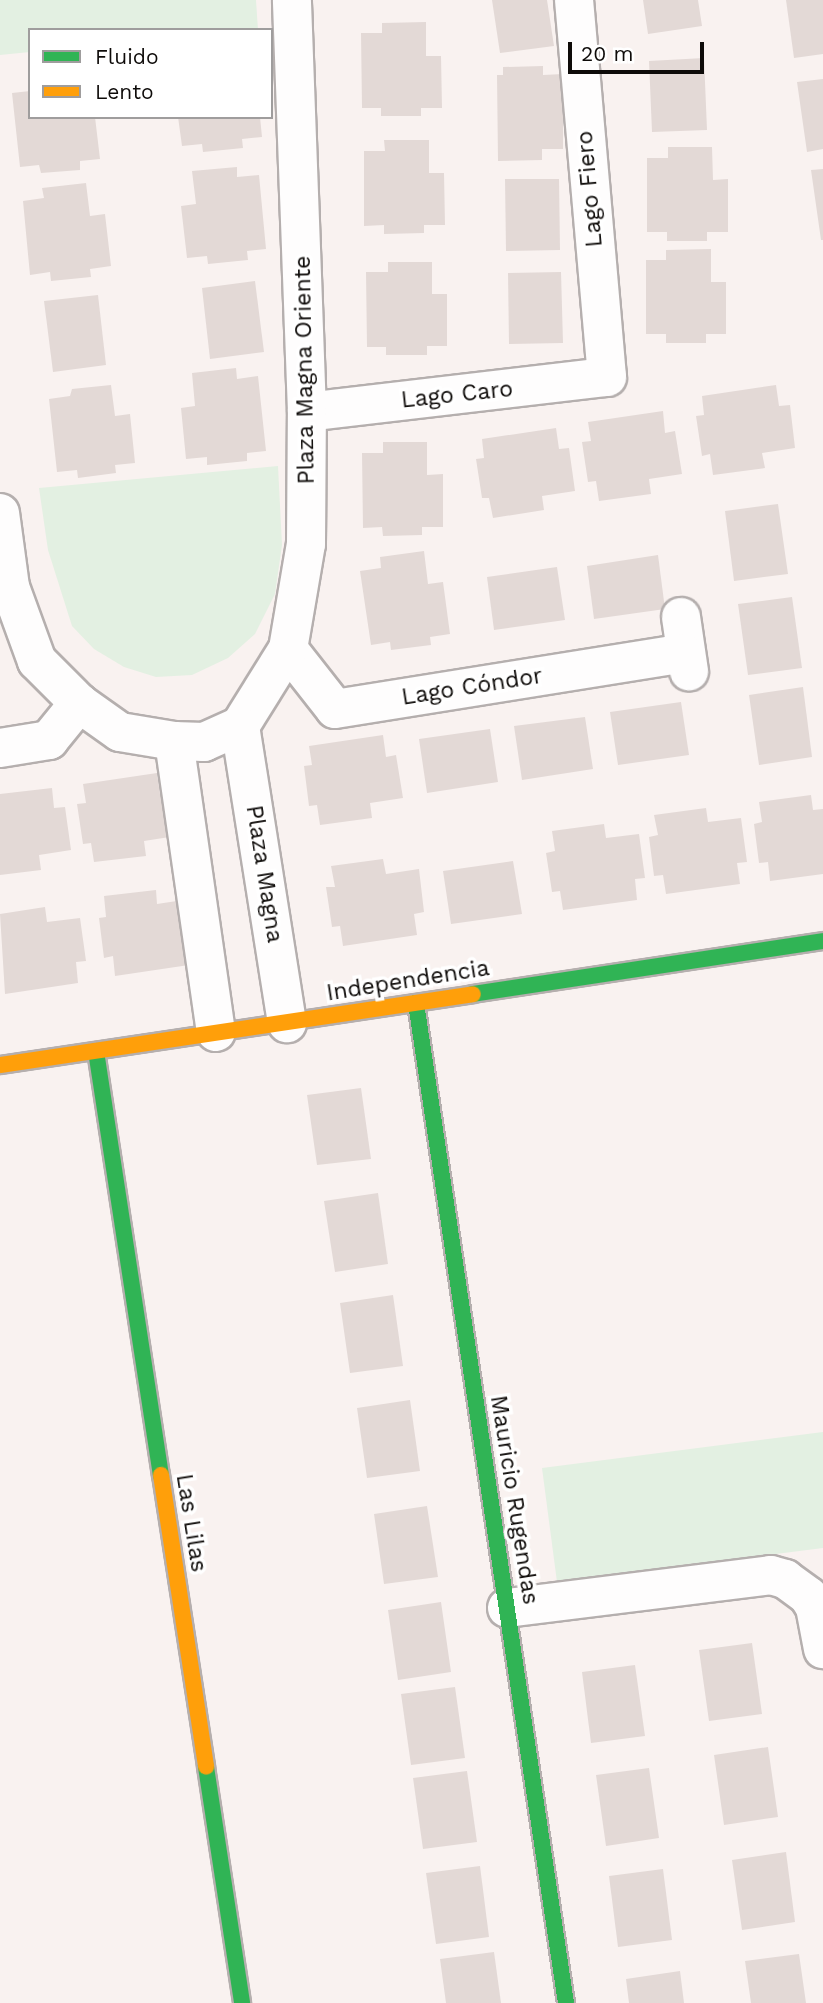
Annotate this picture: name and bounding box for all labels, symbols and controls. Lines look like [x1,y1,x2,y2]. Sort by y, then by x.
legend [28,28,273,119]
scale bar [571,28,708,72]
text: 20 m [581,41,633,66]
text: Fluido [95,44,159,69]
text: Lento [95,79,154,104]
street label: Lago Fiero [571,130,609,248]
street label: Plaza Magna Oriente [289,255,321,485]
street label: Lago Caro [400,375,514,415]
street label: Lago Cóndor [400,662,544,712]
street label: Plaza Magna [239,803,289,945]
street label: Independencia [325,955,491,1007]
street label: Mauricio Rugendas [484,1393,544,1607]
street label: Las Lilas [170,1472,212,1574]

